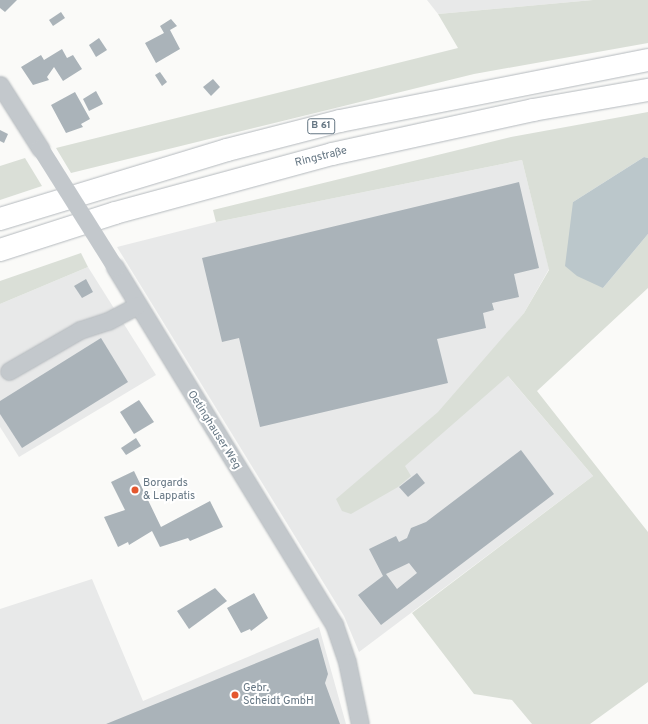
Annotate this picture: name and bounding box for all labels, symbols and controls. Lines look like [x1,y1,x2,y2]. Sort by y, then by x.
road number: B 61 [307,118,335,134]
street label: Ringstraße [294,144,348,170]
street label: Oetinghauser Weg [184,388,244,472]
place label: Borgards & Lappatis [143,477,195,503]
marker: Borgards & Lappatis [130,485,140,495]
place label: Gebr. Scheidt GmbH [243,682,314,708]
marker: Gebr. Scheidt GmbH [230,690,240,700]

